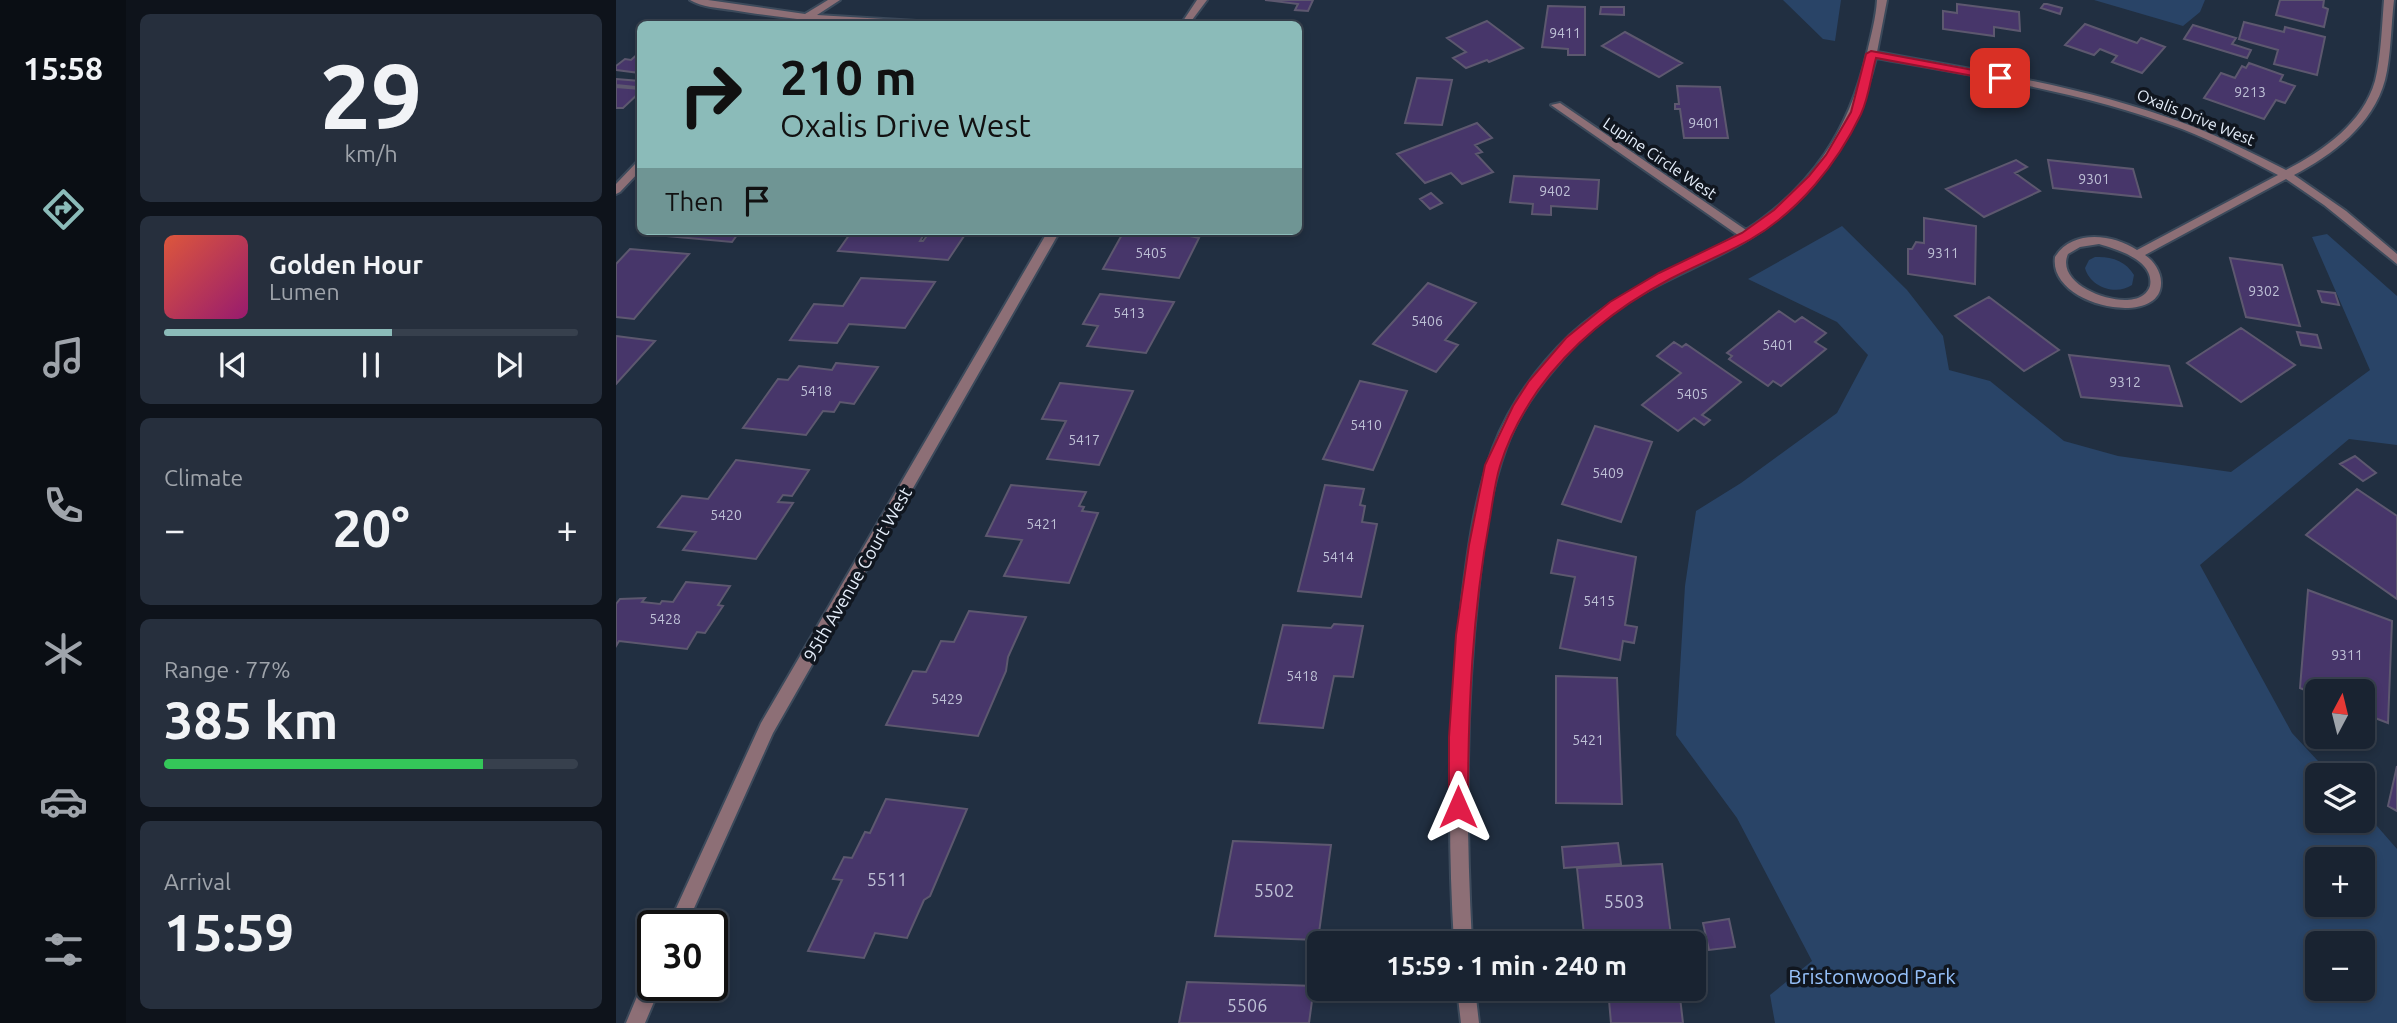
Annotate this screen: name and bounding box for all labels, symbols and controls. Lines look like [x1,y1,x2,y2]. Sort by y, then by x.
house number: 9411 [1549,25,1581,41]
text: 29 [320,44,422,146]
pin [1970,48,2030,108]
icon: right [665,49,756,140]
text: 210 m [780,49,917,104]
text: 15:58 [23,50,103,86]
icon: arrive [1981,59,2019,97]
house number: 9213 [2234,84,2266,100]
street label: Oxalis Drive West [2134,85,2258,149]
text: Oxalis Drive West [780,107,1031,143]
street label: Lupine Circle West [1600,113,1721,203]
house number: 9401 [1688,115,1720,131]
text: km/h [344,141,398,166]
house number: 9301 [2078,171,2110,187]
icon: arrive [738,182,776,220]
house number: 9402 [1539,183,1571,199]
icon: directions [39,185,88,234]
text: Then [665,187,724,216]
house number: 5405 [1135,245,1167,261]
house number: 9311 [1927,245,1959,261]
text: Golden Hour [269,250,423,279]
text: Lumen [269,279,340,304]
house number: 9302 [2248,283,2280,299]
house number: 5413 [1113,305,1145,321]
house number: 5406 [1411,313,1443,329]
icon: music [39,333,88,382]
house number: 5401 [1762,337,1794,353]
icon: previous [214,346,252,384]
icon: pause [352,346,390,384]
icon: next [490,346,528,384]
house number: 9312 [2109,374,2141,390]
house number: 5418 [800,383,832,399]
house number: 5405 [1676,386,1708,402]
house number: 5410 [1350,417,1382,433]
house number: 5417 [1068,432,1100,448]
text: Climate [164,465,243,490]
house number: 5409 [1592,465,1624,481]
icon: phone [39,481,88,530]
street label: 95th Avenue Court West [799,483,915,665]
text: 20° [332,499,410,557]
house number: 5420 [710,507,742,523]
text: − [164,508,185,550]
text: + [557,508,578,550]
house number: 5421 [1026,516,1058,532]
house number: 5414 [1322,549,1354,565]
house number: 5415 [1583,593,1615,609]
house number: 5428 [649,611,681,627]
icon: climate [39,629,88,678]
house number: 9311 [2331,647,2363,663]
text: Range · 77% [164,657,291,682]
house number: 5418 [1286,668,1318,684]
north arrow [2305,679,2375,749]
map controls [2305,679,2375,1001]
text: 385 km [164,691,338,749]
house number: 5429 [931,691,963,707]
house number: 5421 [1572,732,1604,748]
button: layers [2305,763,2375,833]
position arrow [1421,770,1495,844]
icon: car [39,777,88,826]
button: + [2305,847,2375,917]
text: Arrival [164,869,231,894]
house number: 5511 [867,869,907,889]
house number: 5502 [1254,880,1294,900]
house number: 5503 [1604,891,1644,911]
text: 15:59 [164,903,294,961]
speed limit sign: 30 [637,910,728,1001]
icon: filters [39,925,88,974]
button: − [2305,931,2375,1001]
text: 15:59 · 1 min · 240 m [1386,951,1627,980]
park label: Bristonwood Park [1788,964,1956,988]
house number: 5506 [1227,995,1267,1015]

